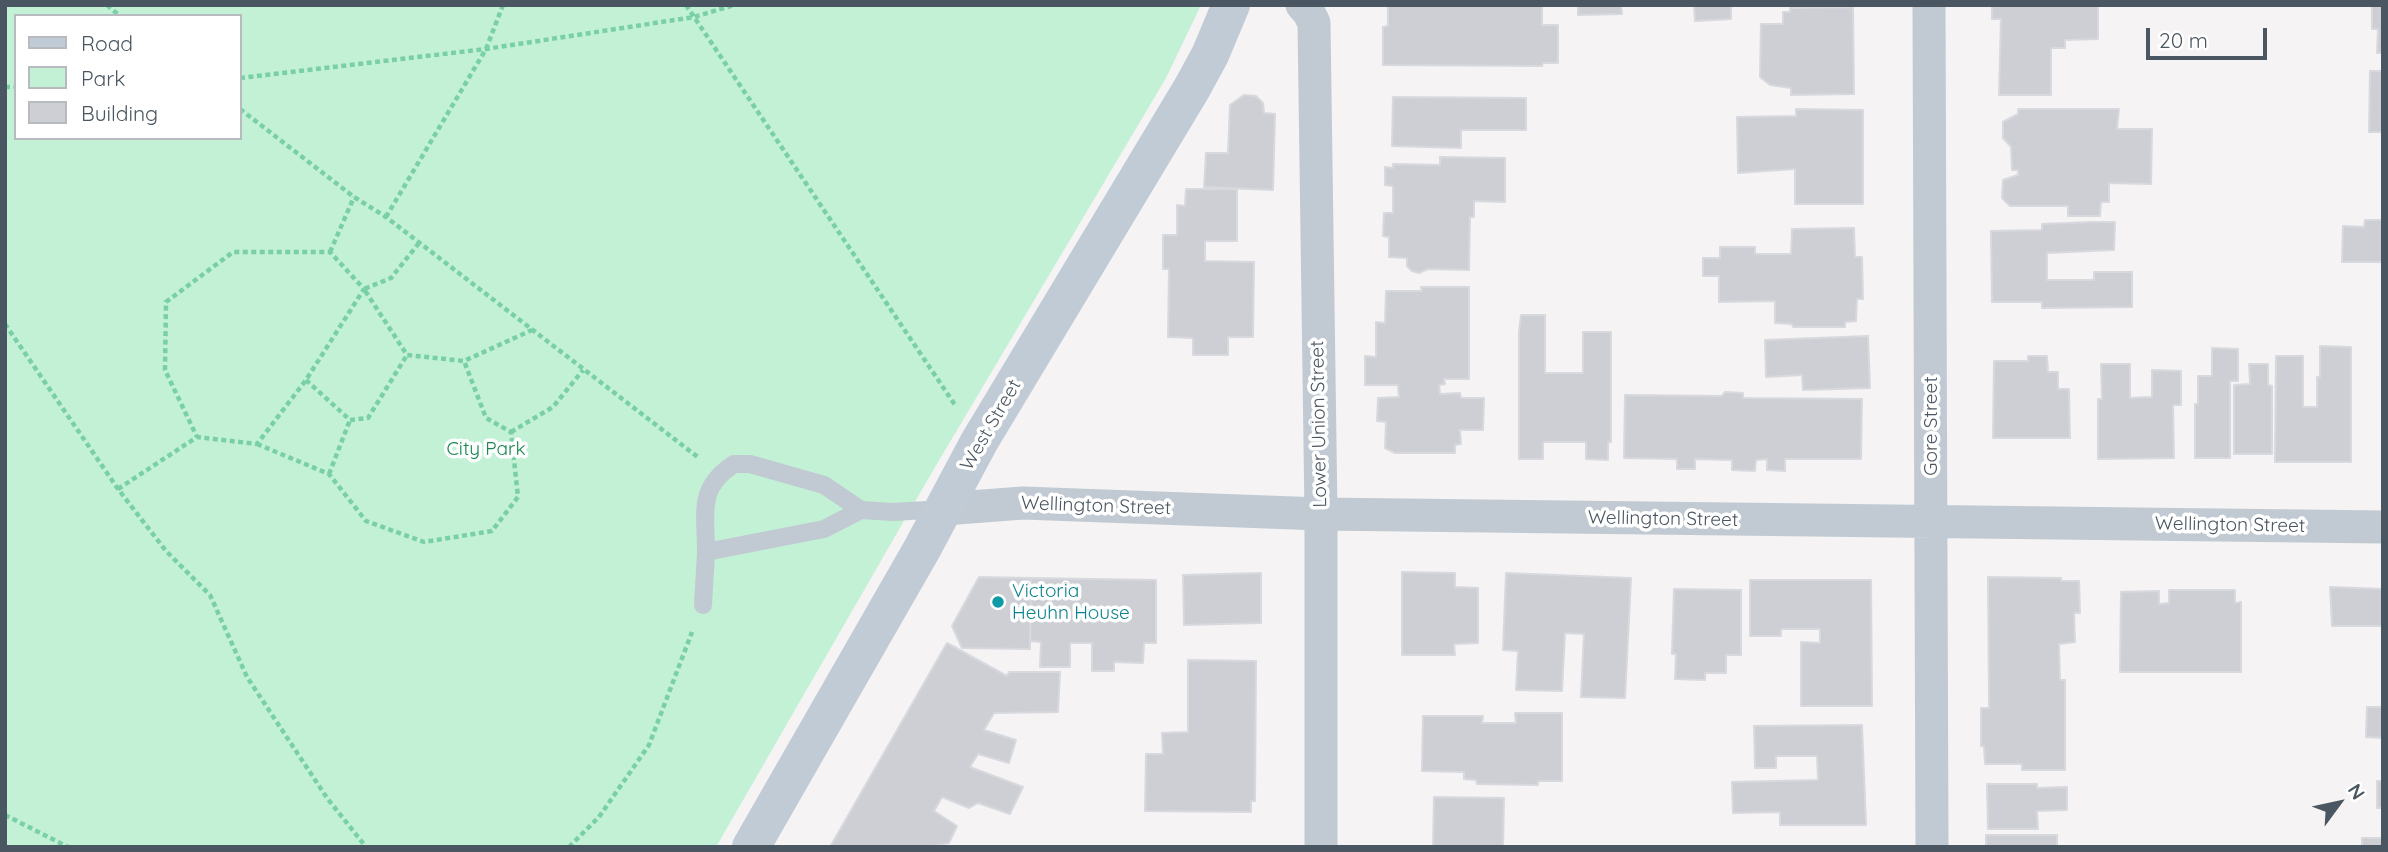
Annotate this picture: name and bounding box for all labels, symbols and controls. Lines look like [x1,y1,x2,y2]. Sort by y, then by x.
legend [14,14,242,140]
scale bar [2150,14,2271,58]
text: 20 m [2159,27,2208,53]
text: Road [81,30,133,56]
text: Park [81,65,125,91]
text: Building [81,100,158,126]
street label: Lower Union Street [1306,340,1332,508]
street label: West Street [956,375,1026,475]
street label: Gore Street [1920,376,1942,476]
park label: City Park [446,438,526,460]
street label: Wellington Street [1020,492,1172,520]
street label: Wellington Street [1588,506,1738,532]
street label: Wellington Street [2155,512,2305,538]
place label: Victoria Heuhn House [1012,580,1130,624]
marker: Victoria Heuhn House [990,594,1006,610]
north arrow [2304,768,2374,838]
text: N [2343,779,2370,804]

